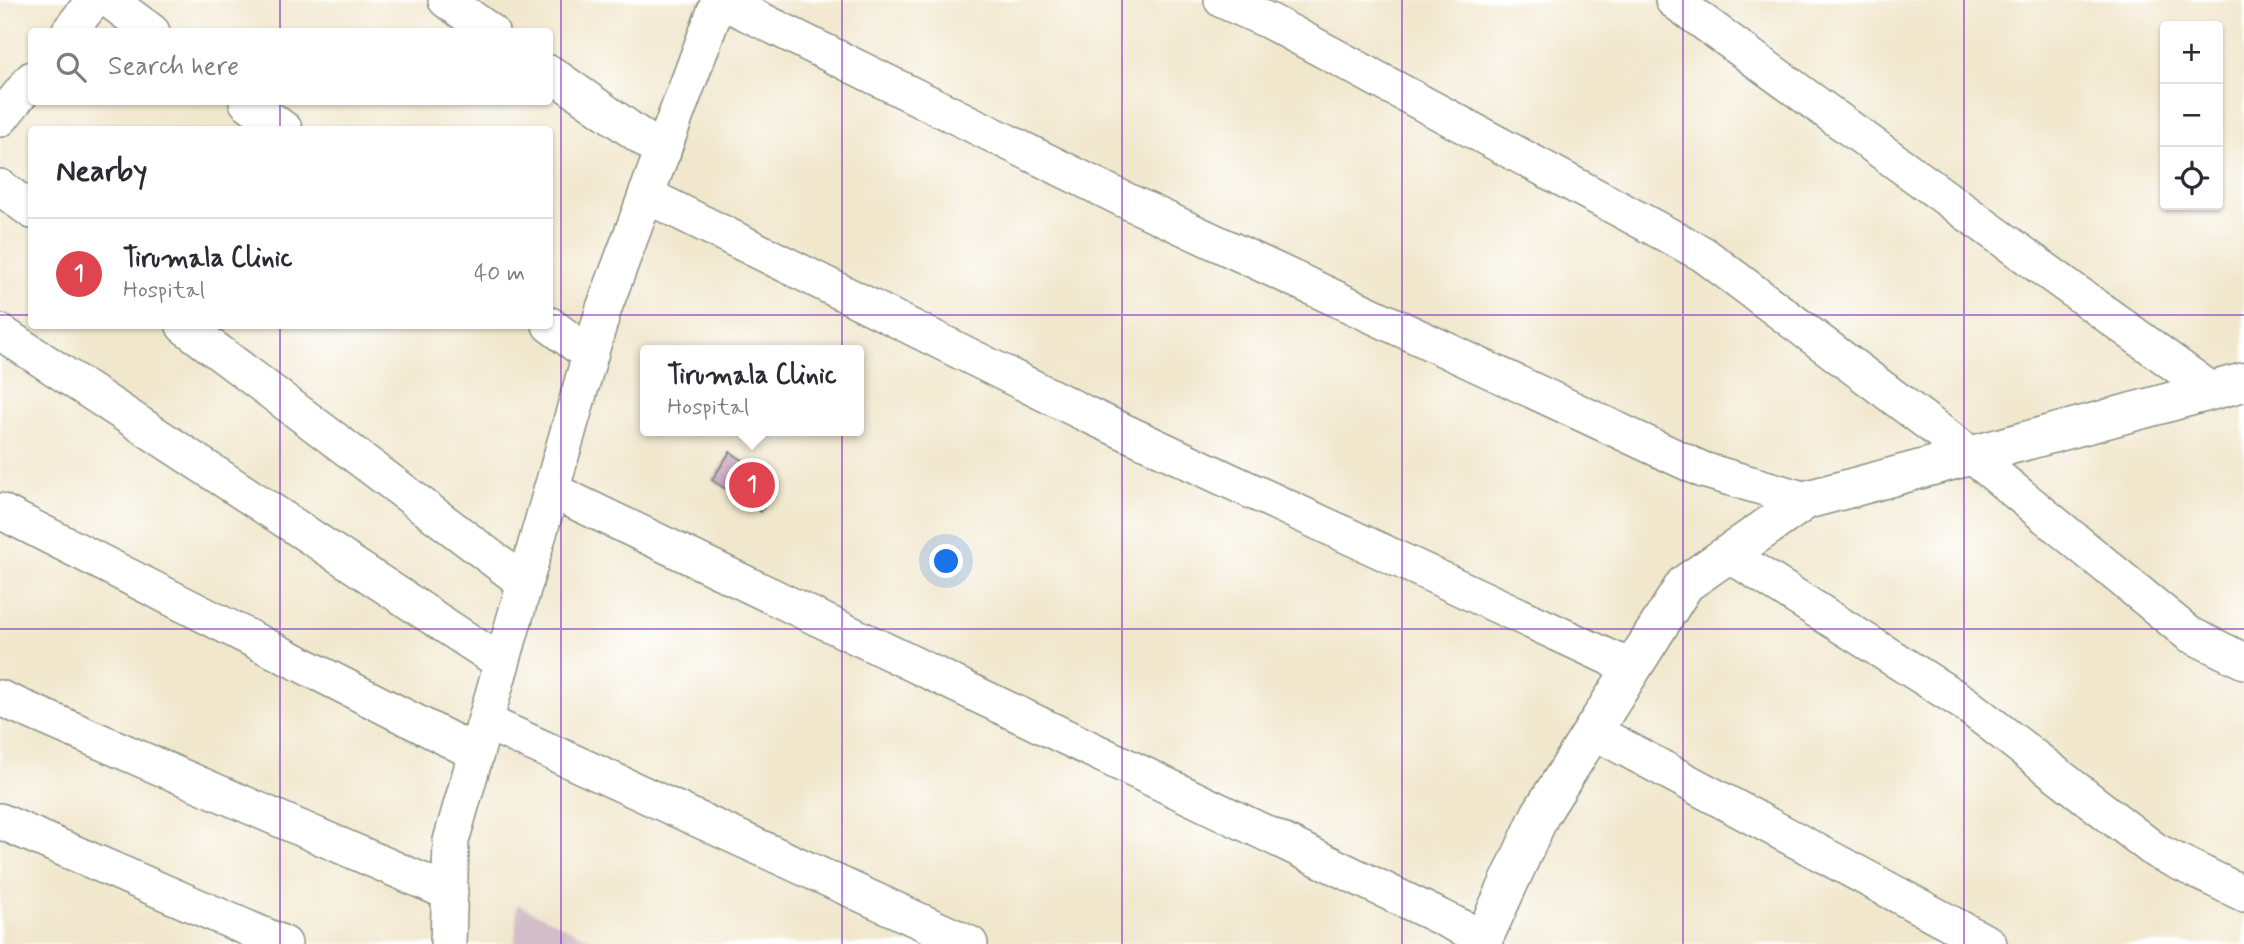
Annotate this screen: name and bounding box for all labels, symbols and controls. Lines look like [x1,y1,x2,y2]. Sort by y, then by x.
map controls [2160,21,2223,210]
button: + [2160,21,2223,84]
search box [28,28,553,105]
icon: search [52,48,90,86]
text: Search here [108,50,239,84]
button: − [2160,84,2223,147]
button: locate [2160,147,2223,210]
text: Nearby [56,152,147,191]
text: Tirumala Clinic [123,242,292,276]
text: 1 [74,259,84,289]
text: 40 m [474,259,525,289]
text: Hospital [123,276,205,306]
popup [640,345,864,436]
text: Tirumala Clinic [667,359,837,393]
text: Hospital [667,393,749,423]
pin: 1 [729,459,775,511]
your location [929,544,963,578]

